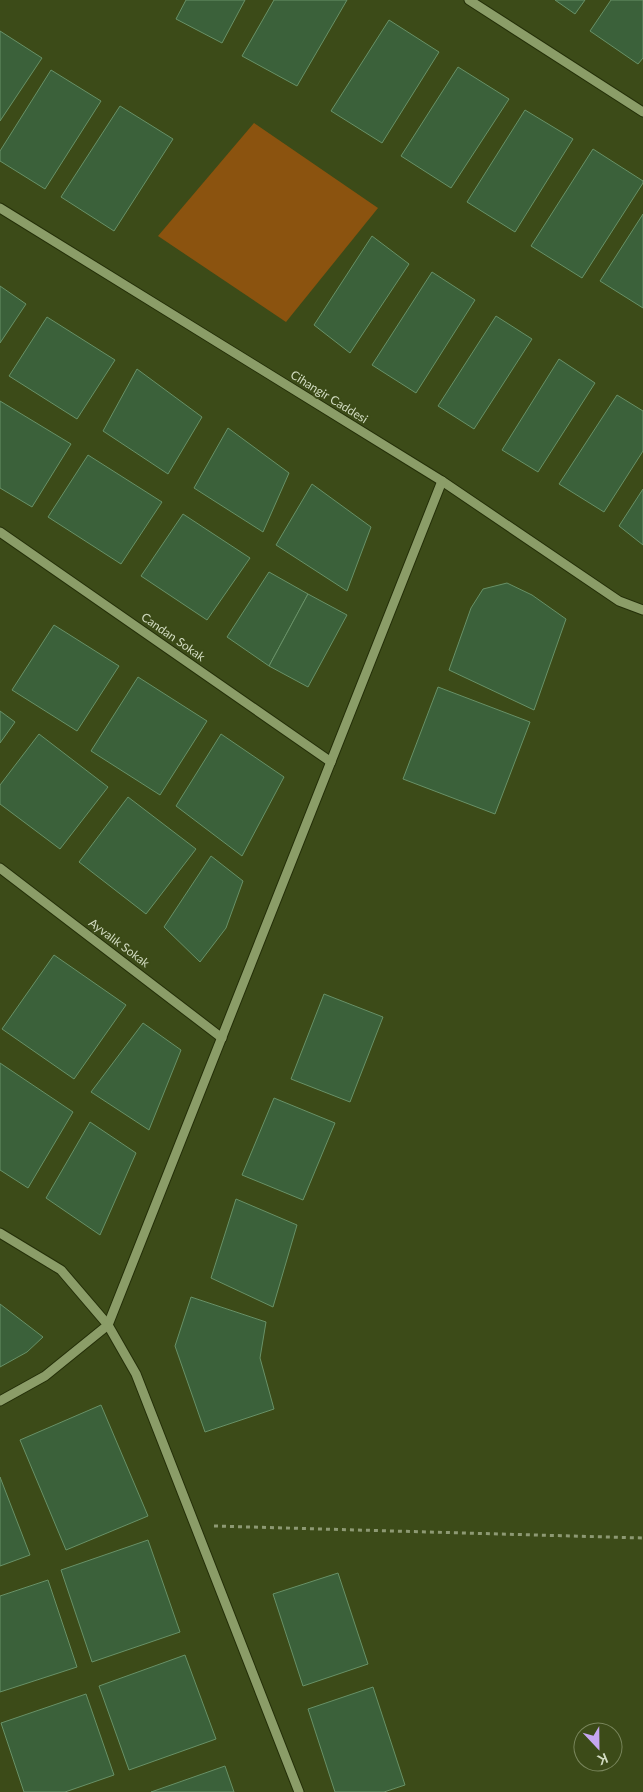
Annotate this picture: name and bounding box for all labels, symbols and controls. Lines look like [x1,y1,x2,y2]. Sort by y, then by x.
street label: Cihangir Caddesi [288,367,371,426]
street label: Candan Sokak [138,609,209,665]
street label: Ayvalık Sokak [86,915,153,971]
north arrow [573,1722,623,1772]
text: K [595,1750,611,1769]

